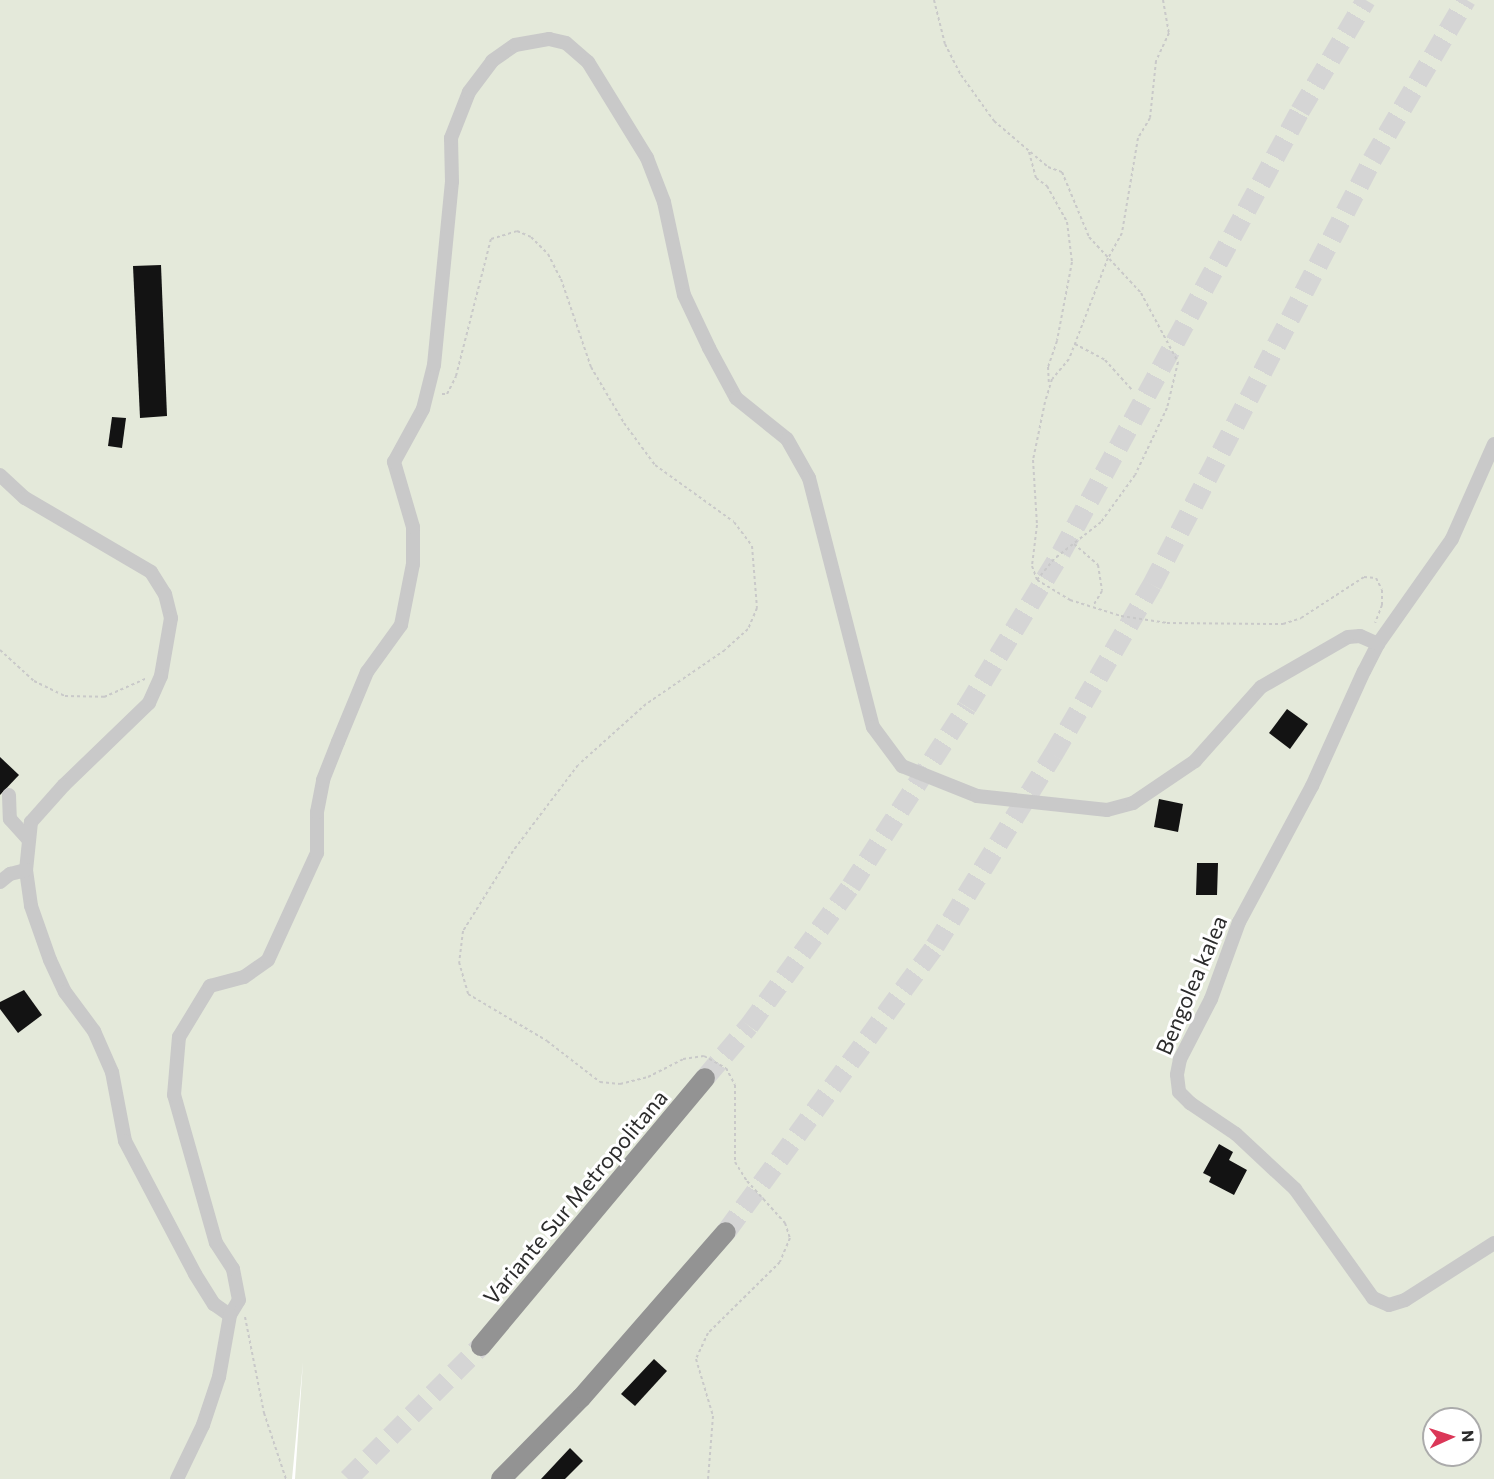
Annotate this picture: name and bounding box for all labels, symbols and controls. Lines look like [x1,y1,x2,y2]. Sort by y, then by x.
street label: Bengolea kalea [1150,912,1232,1058]
street label: Variante Sur Metropolitana [477,1084,673,1310]
north arrow [1422,1407,1482,1467]
text: N [1459,1430,1478,1443]

